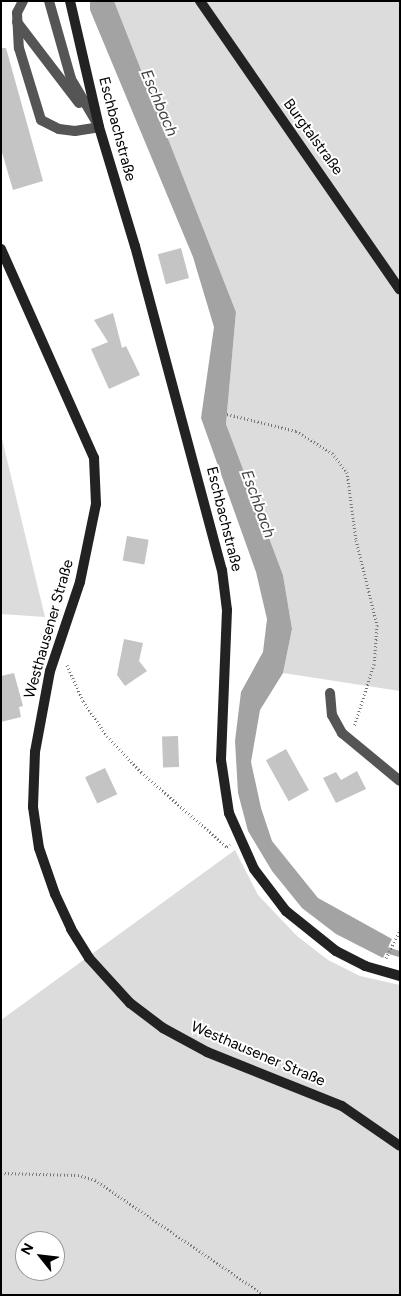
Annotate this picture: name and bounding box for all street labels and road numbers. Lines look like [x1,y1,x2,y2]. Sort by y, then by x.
street label: Eschbachstraße [94,75,140,183]
street label: Burgtalstraße [279,95,347,179]
street label: Eschbachstraße [202,465,246,573]
street label: Westhausener Straße [21,557,77,701]
street label: Westhausener Straße [188,1018,328,1090]

